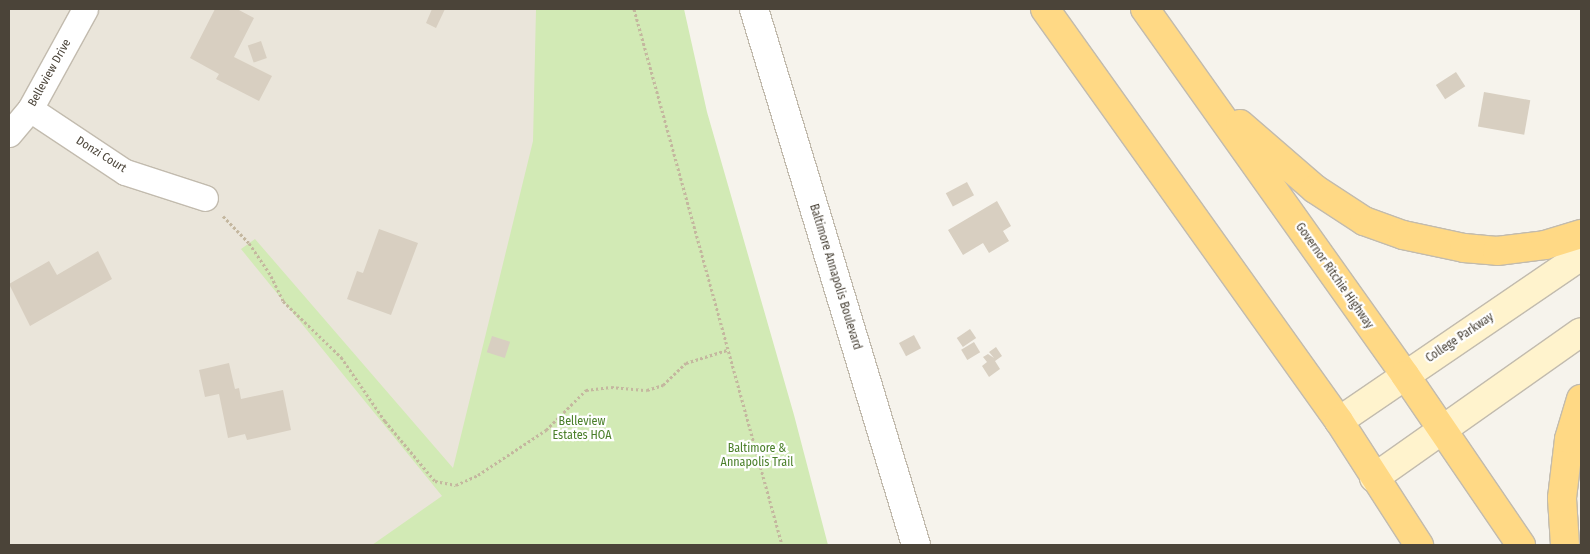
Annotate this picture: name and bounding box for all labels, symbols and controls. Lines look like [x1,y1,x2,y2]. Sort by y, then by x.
street label: Belleview Drive [26,37,74,109]
street label: Donzi Court [73,134,129,176]
street label: Baltimore Annapolis Boulevard [806,202,864,352]
street label: Governor Ritchie Highway [1292,220,1376,332]
street label: College Parkway [1423,310,1497,366]
park label: Belleview Estates HOA [552,415,612,443]
park label: Baltimore & Annapolis Trail [721,442,793,470]

